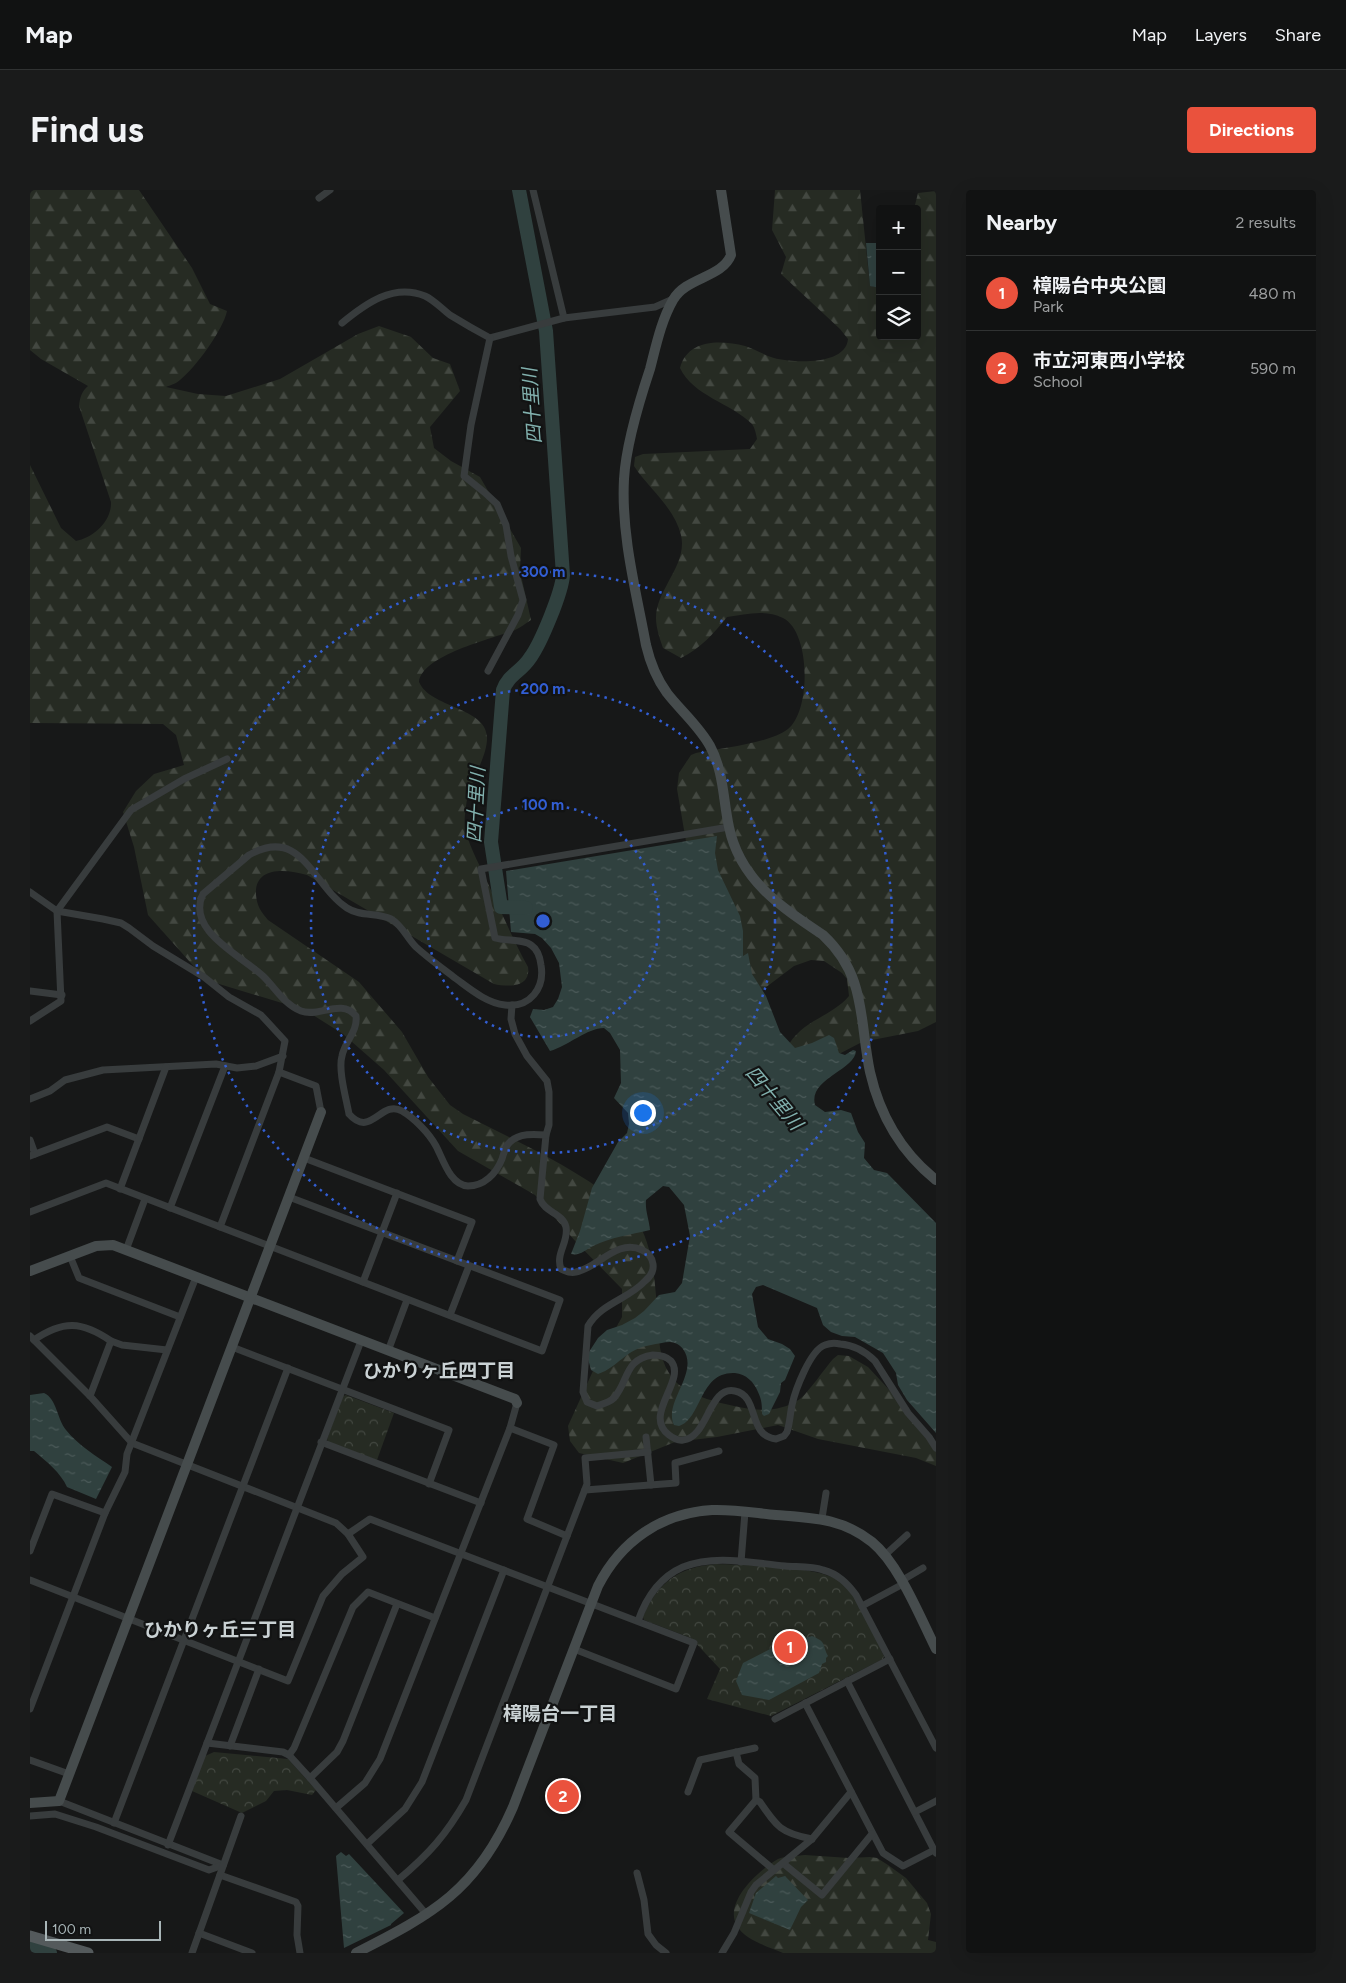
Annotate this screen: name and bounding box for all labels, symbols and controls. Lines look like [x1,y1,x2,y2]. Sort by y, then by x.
text: Map [25,20,73,49]
text: Map [1132,24,1167,46]
text: Layers [1195,24,1247,46]
text: Share [1275,24,1321,46]
button: Directions [1187,107,1316,153]
text: Find us [30,109,144,151]
map controls [876,205,921,340]
button: + [876,205,921,250]
text: Nearby [986,210,1057,235]
text: 2 results [1236,213,1296,232]
button: − [876,250,921,295]
text: 樟陽台中央公園 [1033,274,1166,297]
text: 1 [999,284,1005,303]
text: 480 m [1248,284,1296,303]
button: layers [876,295,921,340]
text: Park [1033,297,1063,316]
text: 市立河東西小学校 [1033,349,1185,372]
text: 2 [997,359,1007,378]
text: 590 m [1250,359,1296,378]
water label: 四十里川 [518,365,546,445]
text: School [1033,372,1083,391]
text: 300 m [521,563,565,581]
text: 200 m [521,680,565,698]
water label: 四十里川 [463,764,490,844]
text: 100 m [522,796,564,814]
centre of rings [534,912,552,930]
water label: 四十里川 [741,1061,809,1136]
your location [630,1100,656,1126]
district label: ひかりヶ丘四丁目 [363,1359,515,1382]
district label: ひかりヶ丘三丁目 [144,1618,296,1641]
pin: 1 [774,1628,806,1666]
district label: 樟陽台一丁目 [503,1702,617,1725]
pin: 2 [547,1777,579,1815]
scale bar [45,1918,161,1941]
text: 100 m [52,1921,91,1938]

